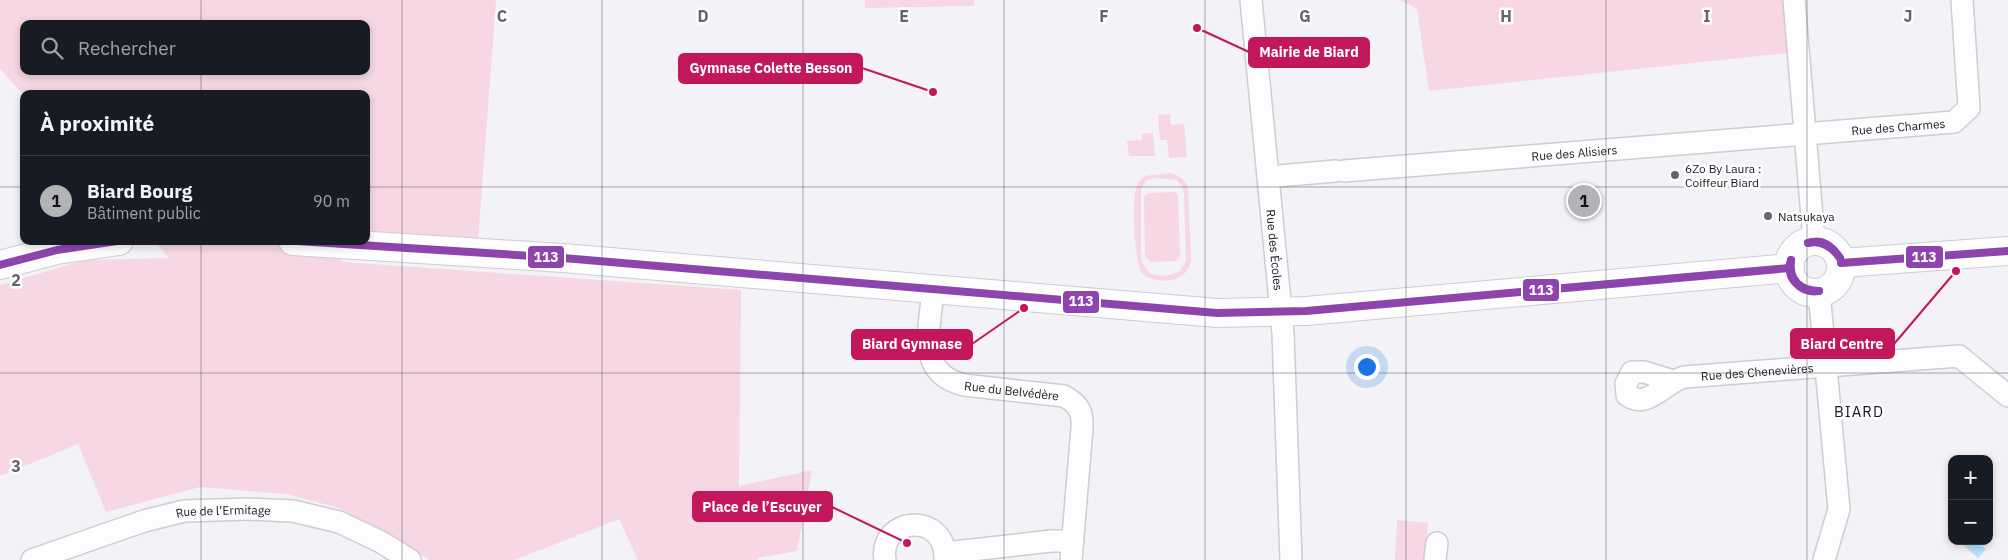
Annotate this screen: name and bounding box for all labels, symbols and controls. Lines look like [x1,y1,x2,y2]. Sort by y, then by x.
text: C [497,6,507,26]
text: D [697,6,709,26]
text: E [899,6,909,26]
text: F [1099,6,1109,26]
text: G [1299,6,1311,26]
text: H [1500,6,1512,26]
text: I [1704,6,1711,26]
text: J [1904,6,1912,26]
search box [20,20,370,75]
icon: search [38,34,66,62]
text: Rechercher [78,36,176,60]
callout: Mairie de Biard [1249,38,1369,67]
text: Mairie de Biard [1259,43,1359,61]
callout: Gymnase Colette Besson [679,54,862,83]
text: Gymnase Colette Besson [690,59,852,77]
text: À proximité [40,109,154,137]
street label: Rue des Charmes [1851,115,1946,138]
street label: Rue des Alisiers [1531,142,1618,163]
place label: 6Zo By Laura : Coiffeur Biard [1685,161,1762,190]
marker: 6Zo By Laura : Coiffeur Biard [1669,169,1681,181]
text: Biard Bourg [87,179,192,203]
pin: 1 [1568,182,1600,220]
text: 1 [51,191,61,211]
text: 90 m [313,191,350,211]
text: Bâtiment public [87,203,201,223]
street label: Rue des Écoles [1264,209,1286,291]
place label: Natsukaya [1778,209,1835,224]
marker: Natsukaya [1762,210,1774,222]
line badge: 113 [527,245,565,269]
line badge: 113 [1905,245,1944,269]
text: 113 [533,248,559,266]
text: 113 [1911,248,1937,266]
text: 2 [11,270,21,290]
line badge: 113 [1522,278,1560,302]
text: 113 [1528,281,1554,299]
line badge: 113 [1062,290,1100,314]
text: 113 [1068,292,1094,310]
callout: Biard Centre [1791,329,1894,358]
callout: Biard Gymnase [852,330,972,359]
text: Biard Gymnase [862,335,962,353]
text: Biard Centre [1801,335,1884,353]
your location [1354,354,1380,380]
street label: Rue des Chenevières [1700,360,1814,383]
street label: Rue du Belvédère [964,378,1060,403]
district label: BIARD [1834,402,1884,421]
map controls [1948,455,1993,545]
button: + [1948,455,1993,500]
text: 3 [11,456,21,476]
callout: Place de l’Escuyer [693,492,832,521]
text: Place de l’Escuyer [702,498,822,516]
button: − [1948,500,1993,545]
street label: Rue de l’Ermitage [174,501,271,520]

